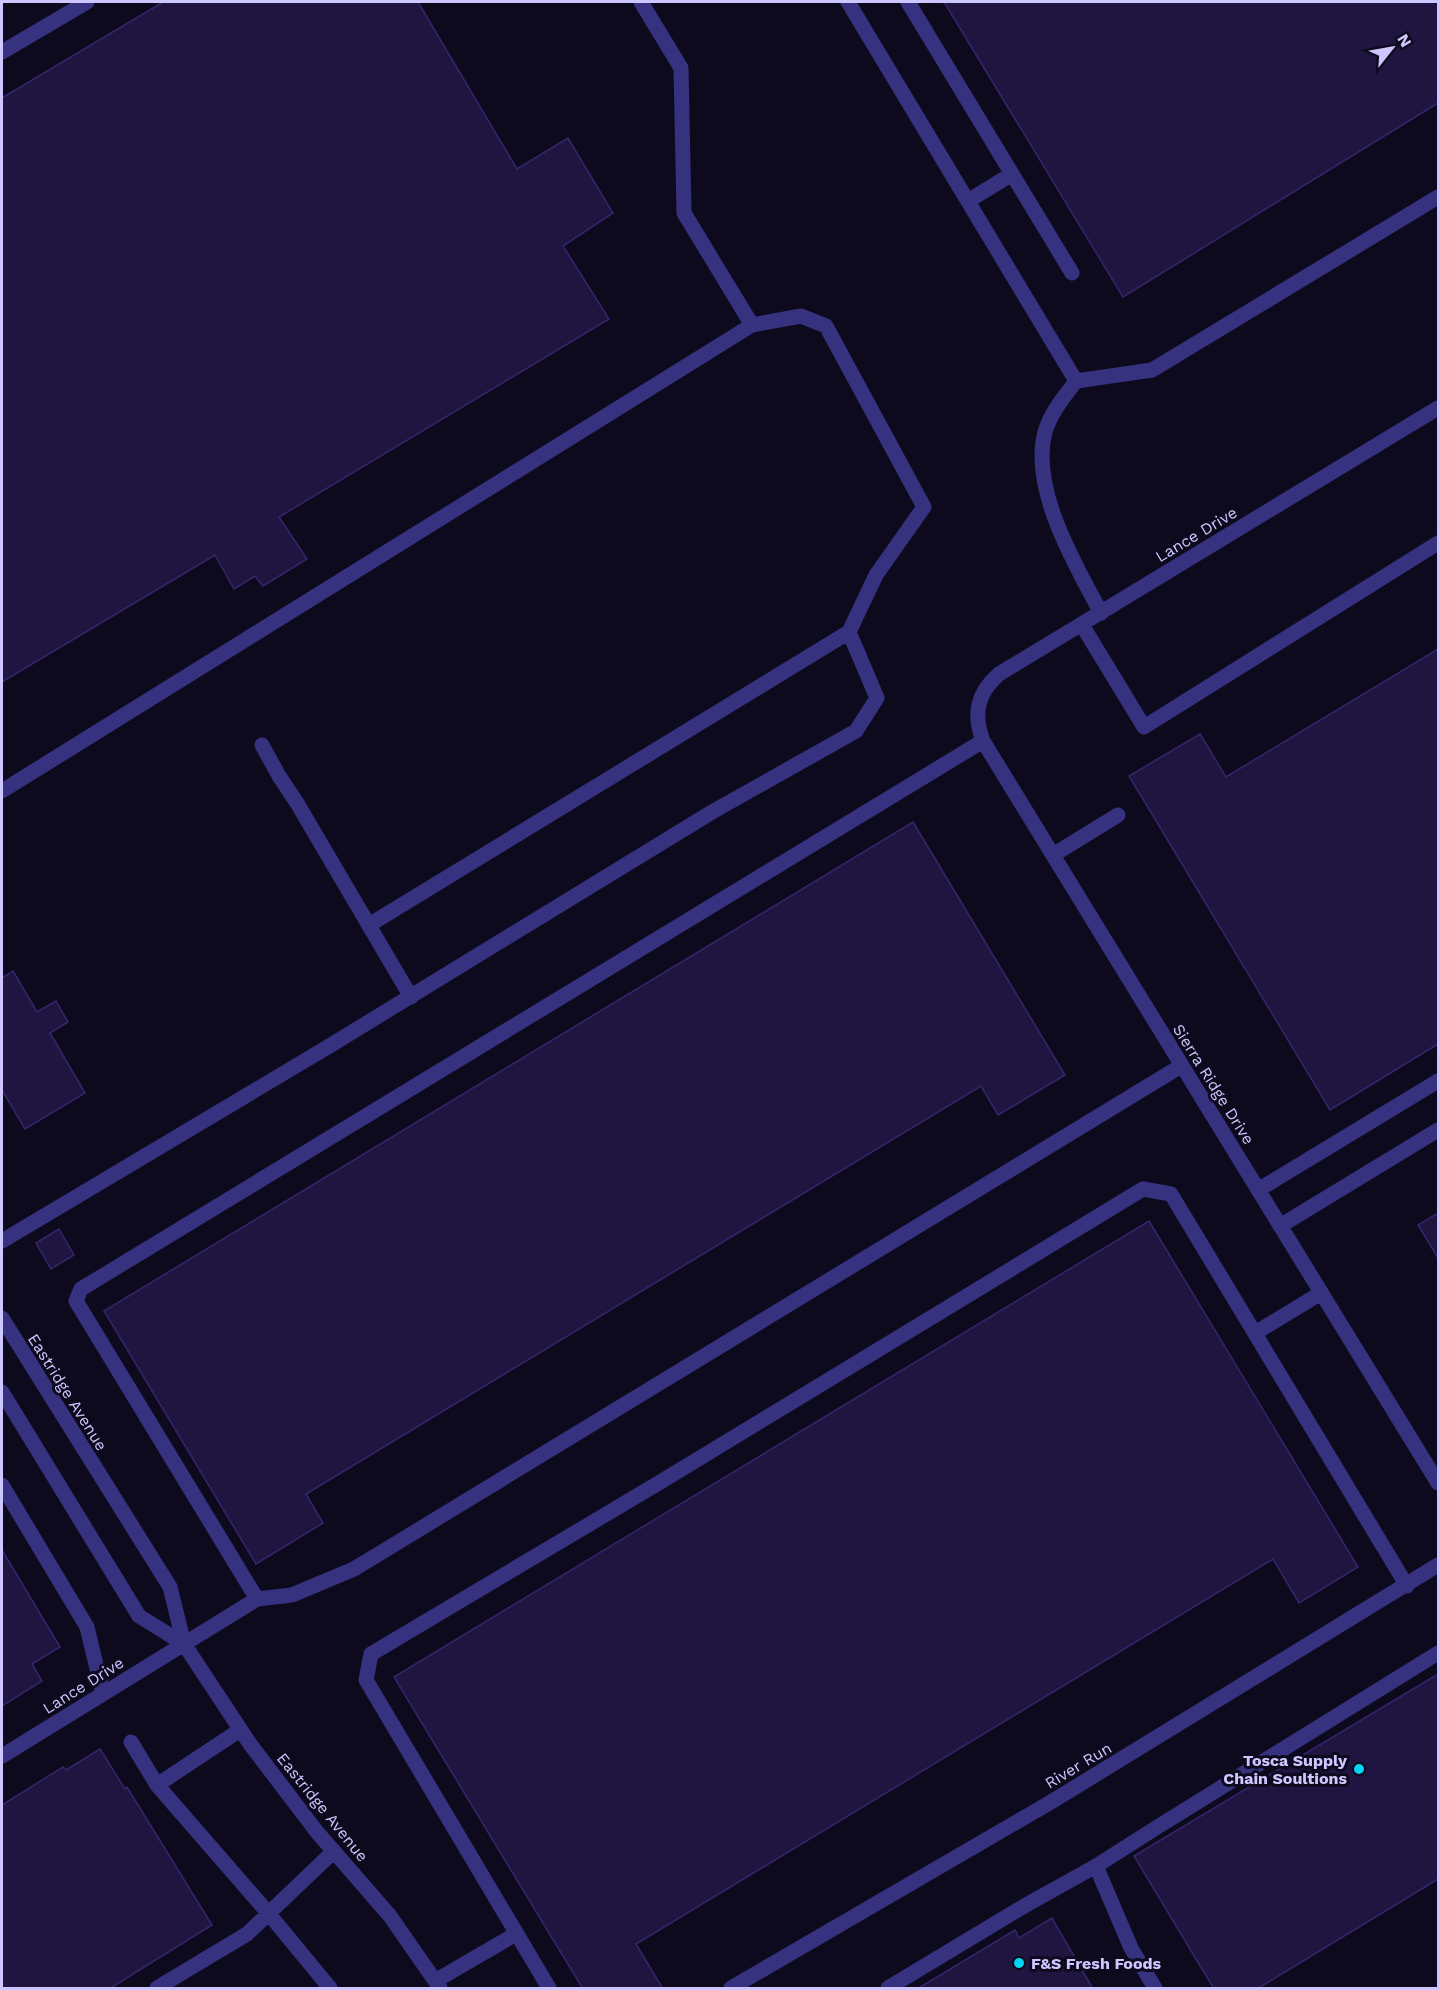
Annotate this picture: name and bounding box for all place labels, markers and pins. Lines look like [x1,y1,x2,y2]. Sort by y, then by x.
place label: Tosca Supply Chain Soultions [1223,1751,1348,1788]
marker: Tosca Supply Chain Soultions [1352,1762,1366,1776]
place label: F&S Fresh Foods [1031,1954,1162,1973]
marker: F&S Fresh Foods [1012,1956,1026,1970]

